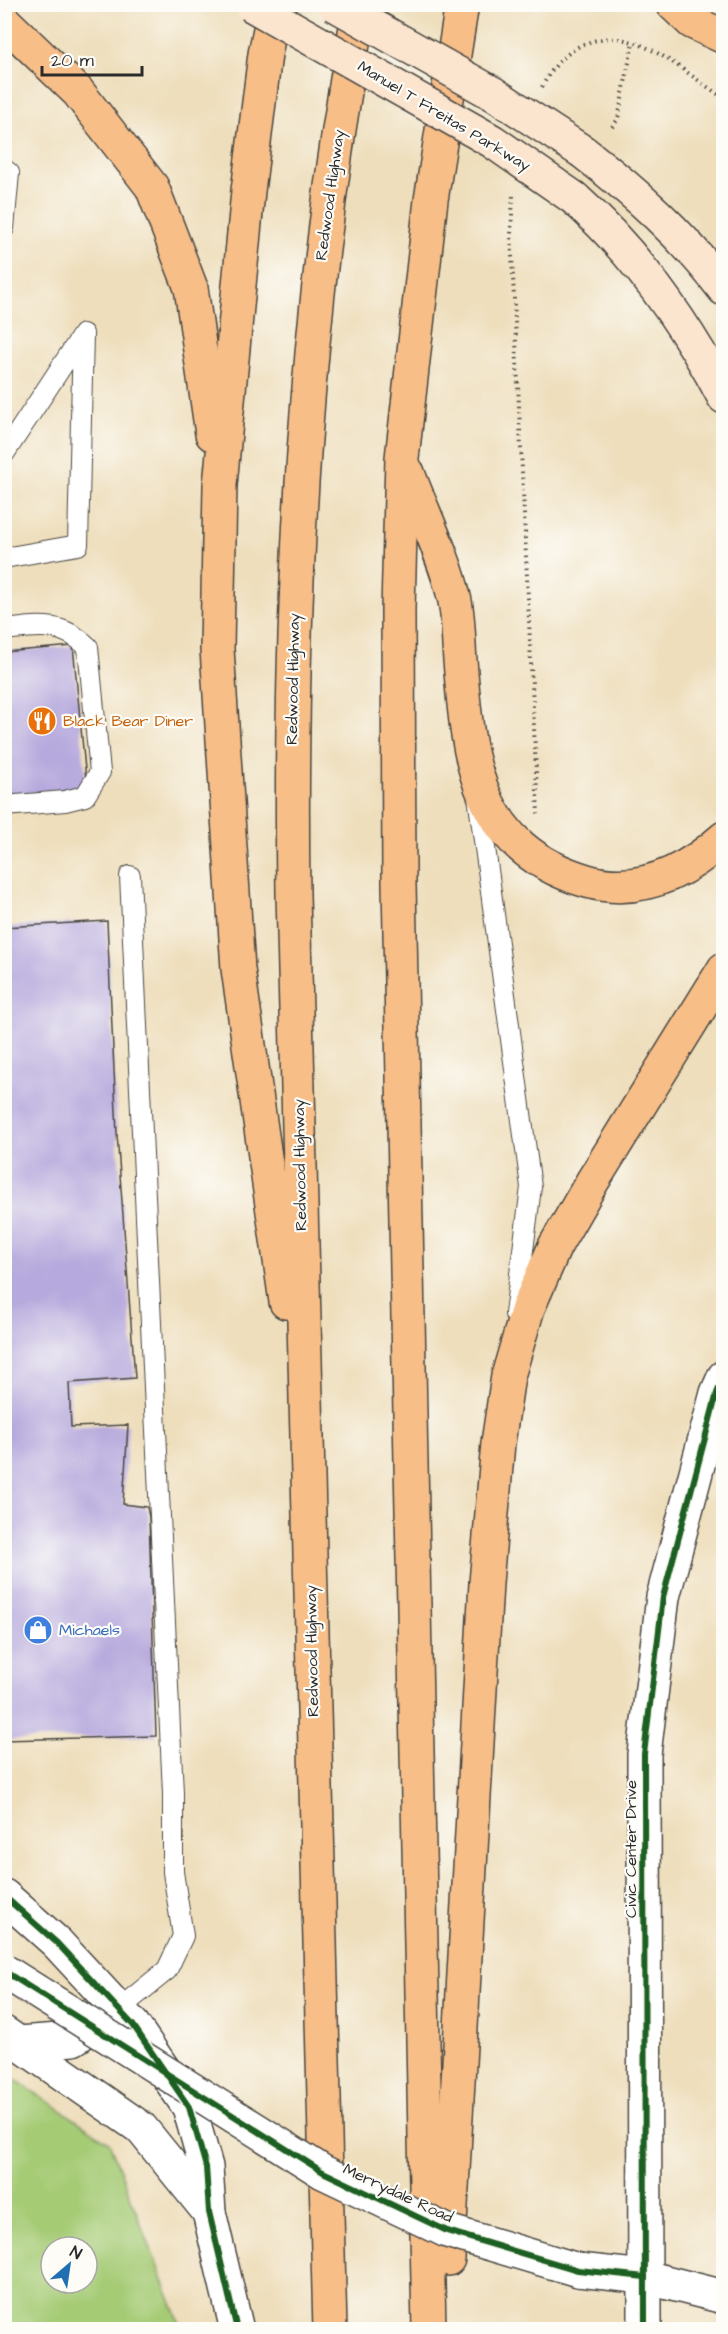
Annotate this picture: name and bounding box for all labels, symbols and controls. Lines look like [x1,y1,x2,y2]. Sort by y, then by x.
scale bar [42,39,142,77]
text: 20 m [51,48,94,73]
street label: Manuel T Freitas Parkway [353,55,535,177]
street label: Redwood Highway [310,128,351,262]
street label: Redwood Highway [281,613,306,745]
restaurant icon: Black Bear Diner [26,705,58,737]
place label: Black Bear Diner [63,710,193,732]
street label: Redwood Highway [288,1099,313,1231]
street label: Redwood Highway [300,1585,325,1717]
shop icon: Michaels [22,1614,54,1646]
place label: Michaels [59,1619,120,1641]
street label: Civic Center Drive [620,1780,642,1918]
street label: Merrydale Road [339,2158,457,2229]
north arrow [39,2235,99,2295]
text: N [66,2241,86,2265]

